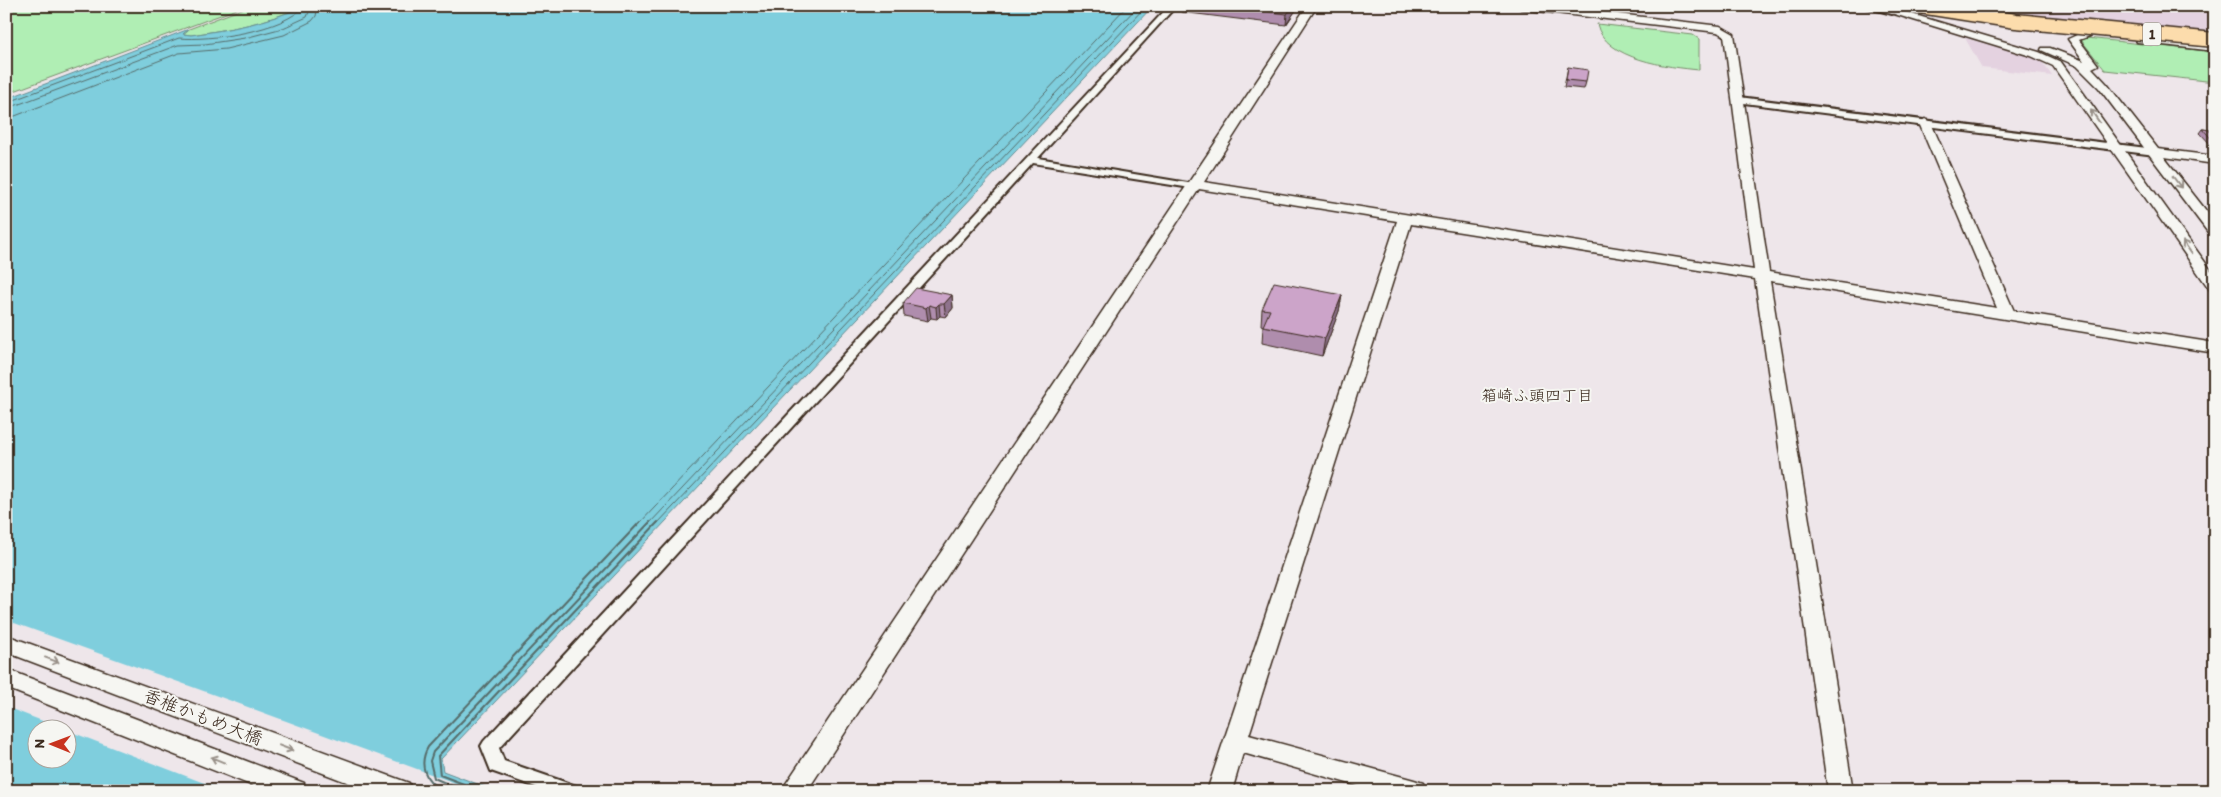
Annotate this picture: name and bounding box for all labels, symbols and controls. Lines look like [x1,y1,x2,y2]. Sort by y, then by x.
road number: 1 [2143,22,2161,46]
one-way arrow [2089,110,2100,123]
one-way arrow [2171,175,2182,188]
one-way arrow [2182,240,2192,254]
district label: 箱崎ふ頭四丁目 [1481,386,1593,405]
one-way arrow [44,656,59,665]
street label: 香椎かもめ大橋 [140,684,266,750]
north arrow [28,720,78,770]
text: N [31,739,48,749]
one-way arrow [278,744,293,753]
one-way arrow [210,755,226,764]

